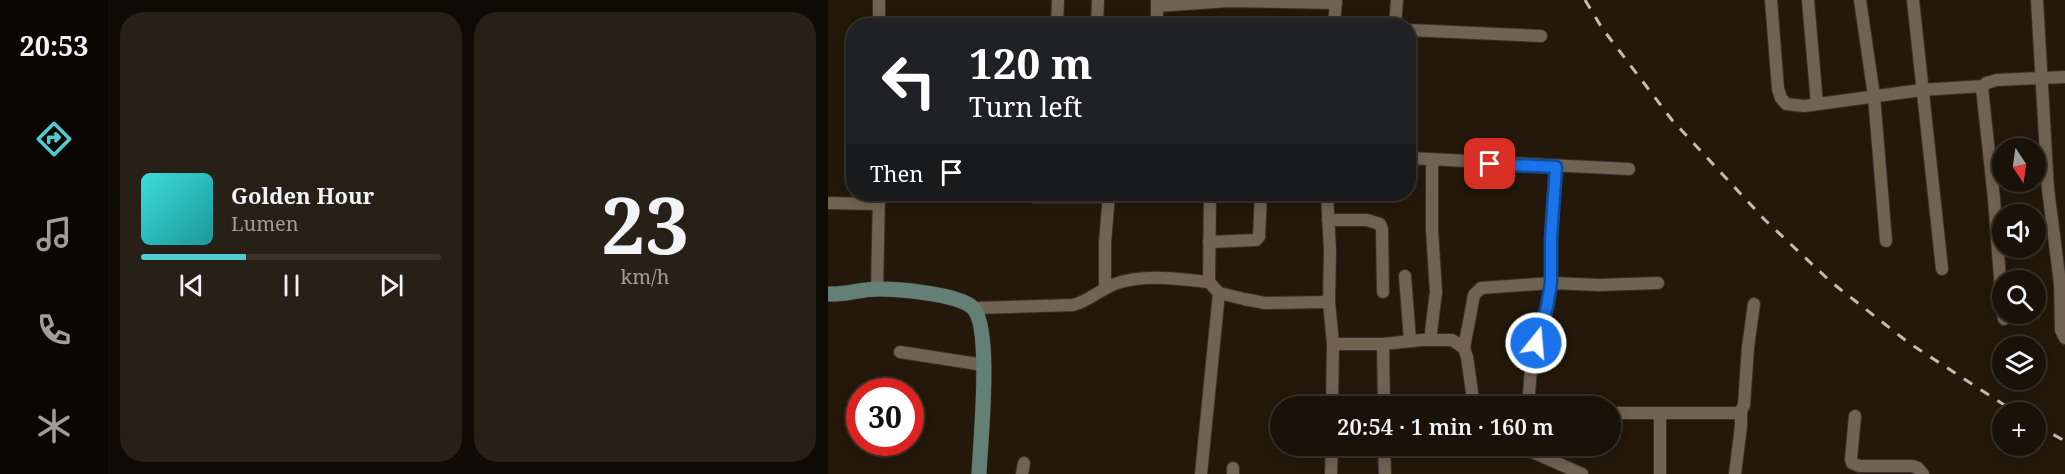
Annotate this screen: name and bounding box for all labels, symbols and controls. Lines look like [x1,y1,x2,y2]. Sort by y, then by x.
text: 20:53 [19,27,89,64]
text: 120 m [969,34,1093,91]
icon: left [870,42,948,120]
text: Turn left [969,88,1082,125]
icon: directions [33,118,75,160]
pin [1464,138,1515,189]
north arrow [1992,138,2046,192]
map controls [1992,138,2046,456]
icon: arrive [1473,147,1506,180]
icon: arrive [935,156,968,189]
text: Then [870,158,923,188]
text: 23 [601,171,689,277]
text: Golden Hour [231,180,374,210]
button: sound [1992,204,2046,258]
text: Lumen [231,210,299,237]
icon: music [33,213,75,255]
text: km/h [620,263,670,290]
icon: previous [175,269,208,302]
icon: pause [275,269,308,302]
icon: next [375,269,408,302]
button: search [1992,270,2046,324]
icon: phone [33,309,75,351]
position arrow [1504,311,1568,375]
button: layers [1992,336,2046,390]
speed limit sign: 30 [846,378,924,456]
button: + [1992,402,2046,456]
icon: climate [33,405,75,447]
text: 20:54 · 1 min · 160 m [1337,411,1554,441]

